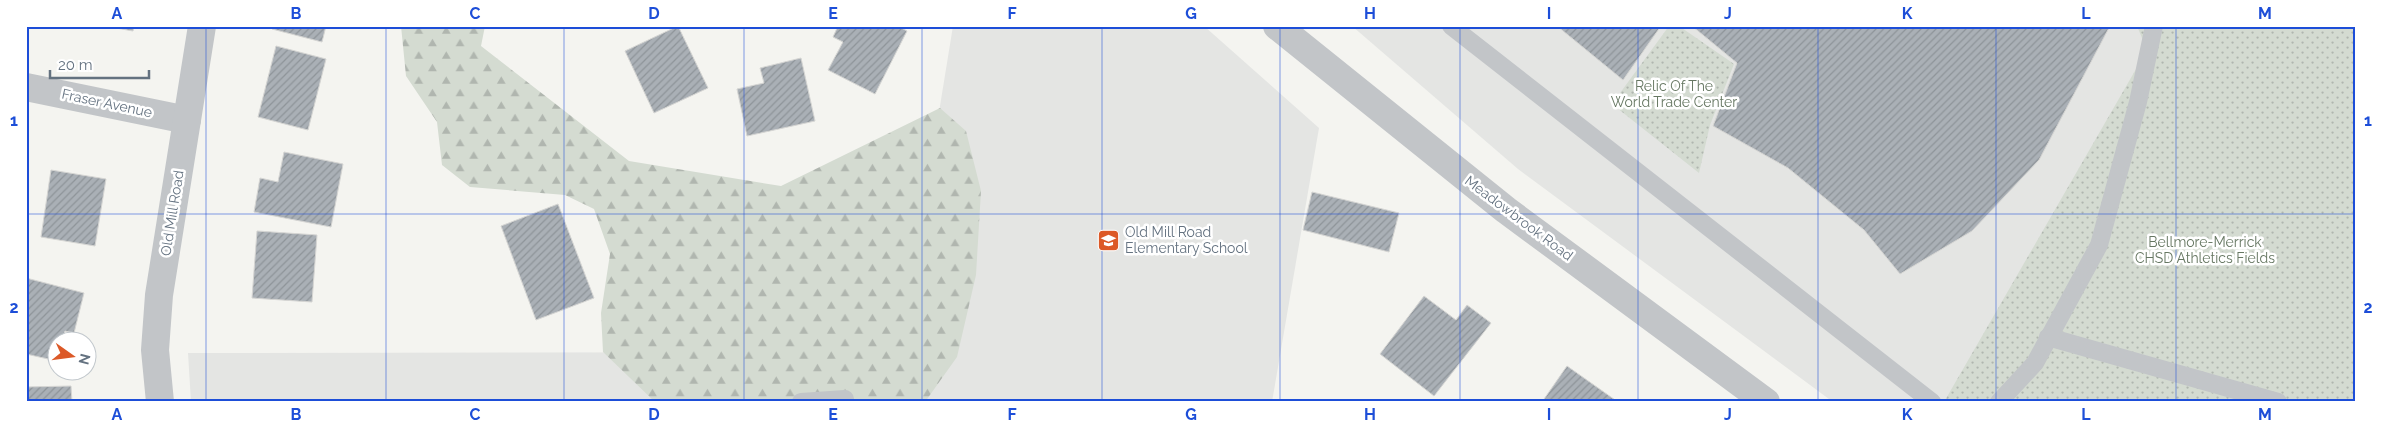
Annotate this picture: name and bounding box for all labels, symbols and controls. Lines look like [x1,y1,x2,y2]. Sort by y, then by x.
text: A [112,4,123,23]
text: B [291,4,302,23]
text: C [470,4,481,23]
text: D [648,4,660,23]
text: E [828,4,838,23]
text: F [1007,4,1017,23]
text: G [1185,4,1197,23]
text: H [1364,4,1376,23]
text: I [1547,4,1551,23]
text: J [1724,4,1732,23]
text: K [1902,4,1913,23]
text: L [2081,4,2091,23]
text: M [2258,4,2272,23]
scale bar [50,48,149,80]
text: 20 m [58,56,93,74]
park label: Relic Of The World Trade Center [1611,78,1737,110]
street label: Fraser Avenue [60,86,154,120]
text: 1 [10,111,18,130]
text: 1 [2364,111,2372,130]
street label: Old Mill Road [157,169,187,257]
street label: Meadowbrook Road [1462,172,1576,264]
place label: Old Mill Road Elementary School [1125,224,1248,256]
school or university icon: Old Mill Road Elementary School [1097,228,1121,252]
park label: Bellmore-Merrick CHSD Athletics Fields [2135,234,2275,266]
text: 2 [9,298,19,317]
text: 2 [2363,298,2373,317]
north arrow [48,330,98,380]
text: N [76,352,94,366]
text: A [112,405,123,424]
text: B [291,405,302,424]
text: C [470,405,481,424]
text: D [648,405,660,424]
text: E [828,405,838,424]
text: F [1007,405,1017,424]
text: G [1185,405,1197,424]
text: H [1364,405,1376,424]
text: I [1547,405,1551,424]
text: J [1724,405,1732,424]
text: K [1902,405,1913,424]
text: L [2081,405,2091,424]
text: M [2258,405,2272,424]

